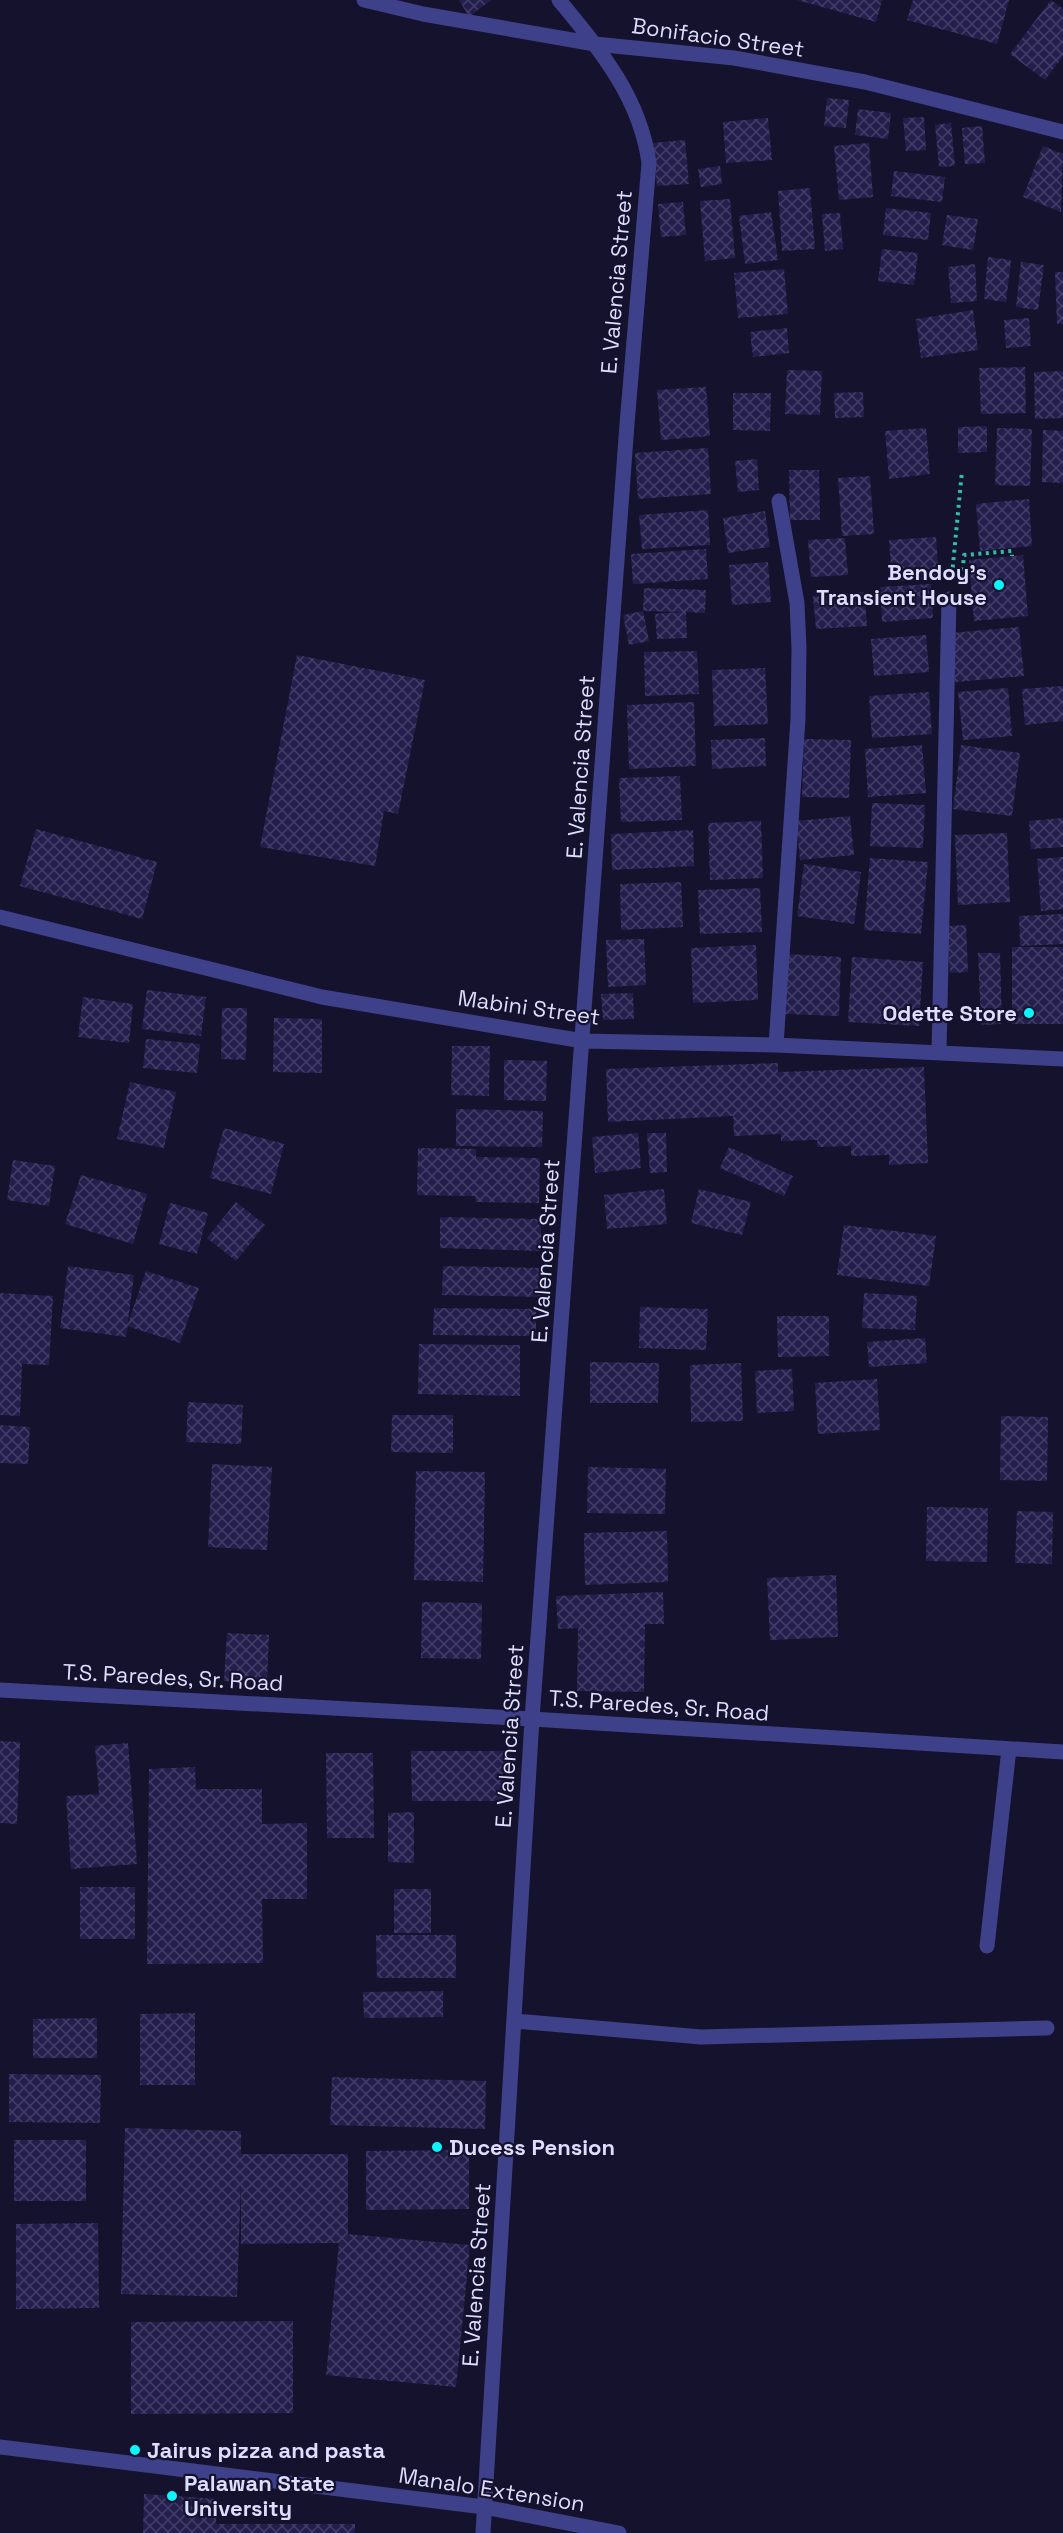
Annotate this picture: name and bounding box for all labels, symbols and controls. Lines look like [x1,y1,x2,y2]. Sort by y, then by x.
street label: Bonifacio Street [630,11,806,63]
street label: E. Valencia Street [594,189,638,375]
place label: Bendoy’s Transient House [816,558,987,611]
marker: Bendoy’s Transient House [992,578,1006,592]
street label: E. Valencia Street [560,674,600,860]
street label: Mabini Street [456,983,602,1031]
place label: Odette Store [882,999,1017,1027]
marker: Odette Store [1022,1006,1036,1020]
street label: E. Valencia Street [525,1158,565,1344]
street label: E. Valencia Street [489,1643,529,1829]
street label: T.S. Paredes, Sr. Road [62,1657,284,1697]
street label: T.S. Paredes, Sr. Road [548,1683,770,1727]
place label: Ducess Pension [449,2133,615,2161]
marker: Ducess Pension [430,2140,444,2154]
street label: E. Valencia Street [456,2182,496,2368]
place label: Jairus pizza and pasta [147,2436,386,2464]
marker: Jairus pizza and pasta [128,2443,142,2457]
street label: Manalo Extension [397,2460,587,2518]
place label: Palawan State University [184,2469,335,2522]
marker: Palawan State University [165,2489,179,2503]

